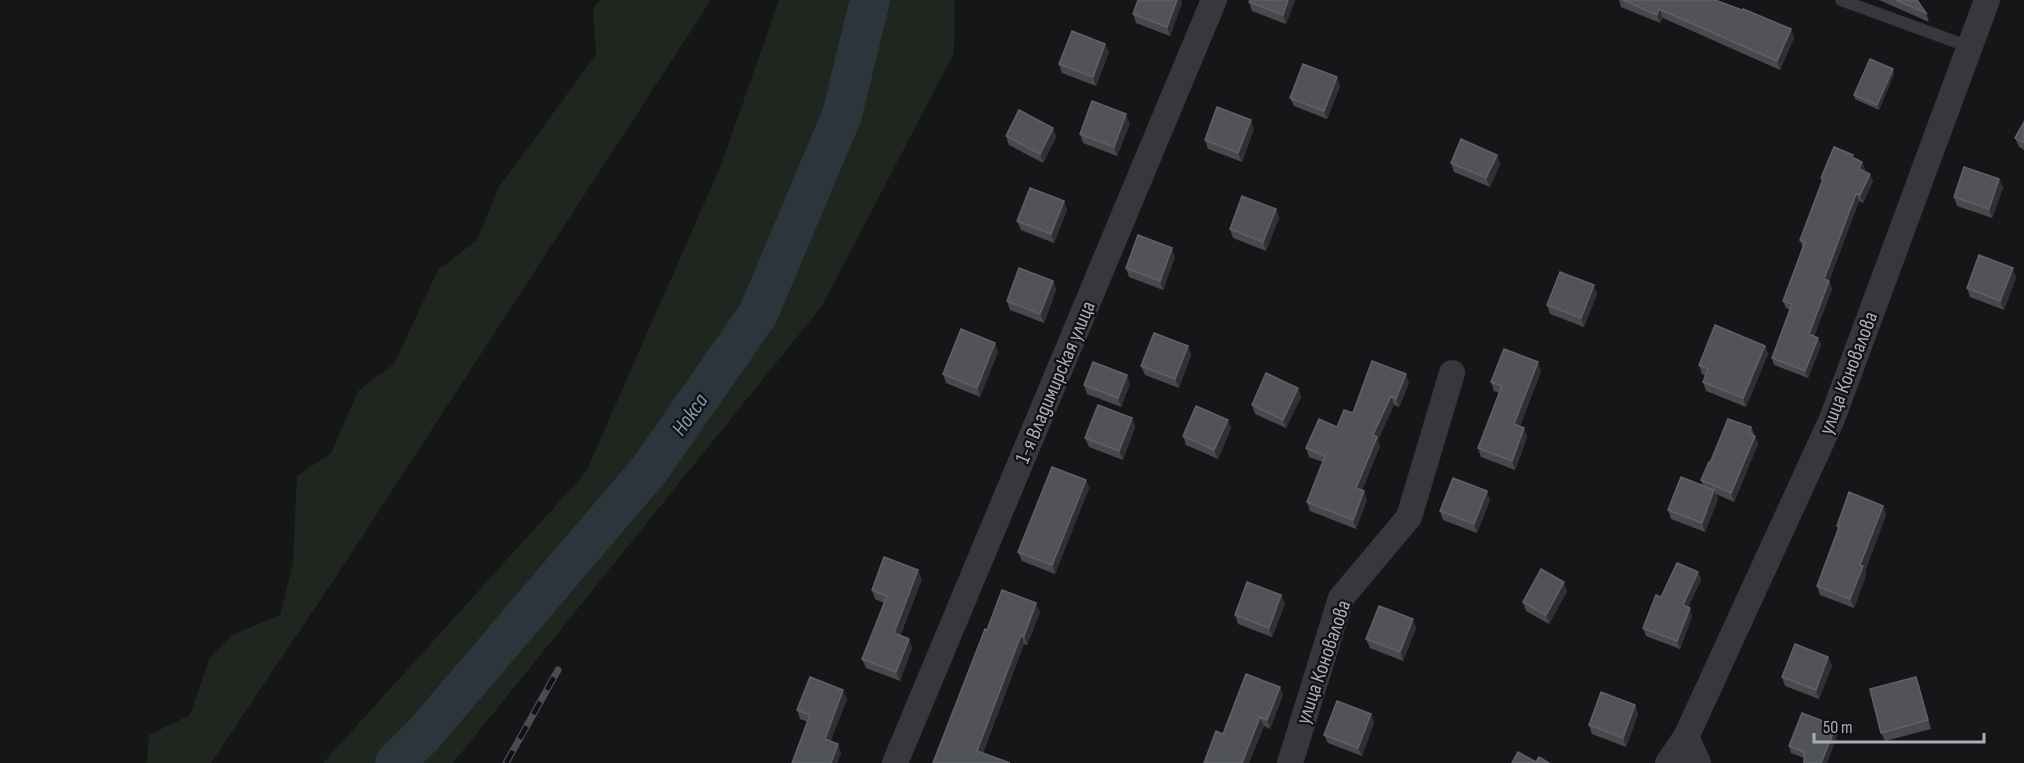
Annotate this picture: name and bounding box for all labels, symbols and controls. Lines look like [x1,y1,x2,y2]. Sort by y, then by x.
street label: 1-я Владимирская улица [1010,297,1101,467]
street label: улица Коновалова [1814,308,1883,438]
water label: Нокса [666,388,714,441]
street label: улица Коновалова [1291,597,1356,727]
scale bar [1814,706,1984,744]
text: 50 m [1823,717,1853,738]

